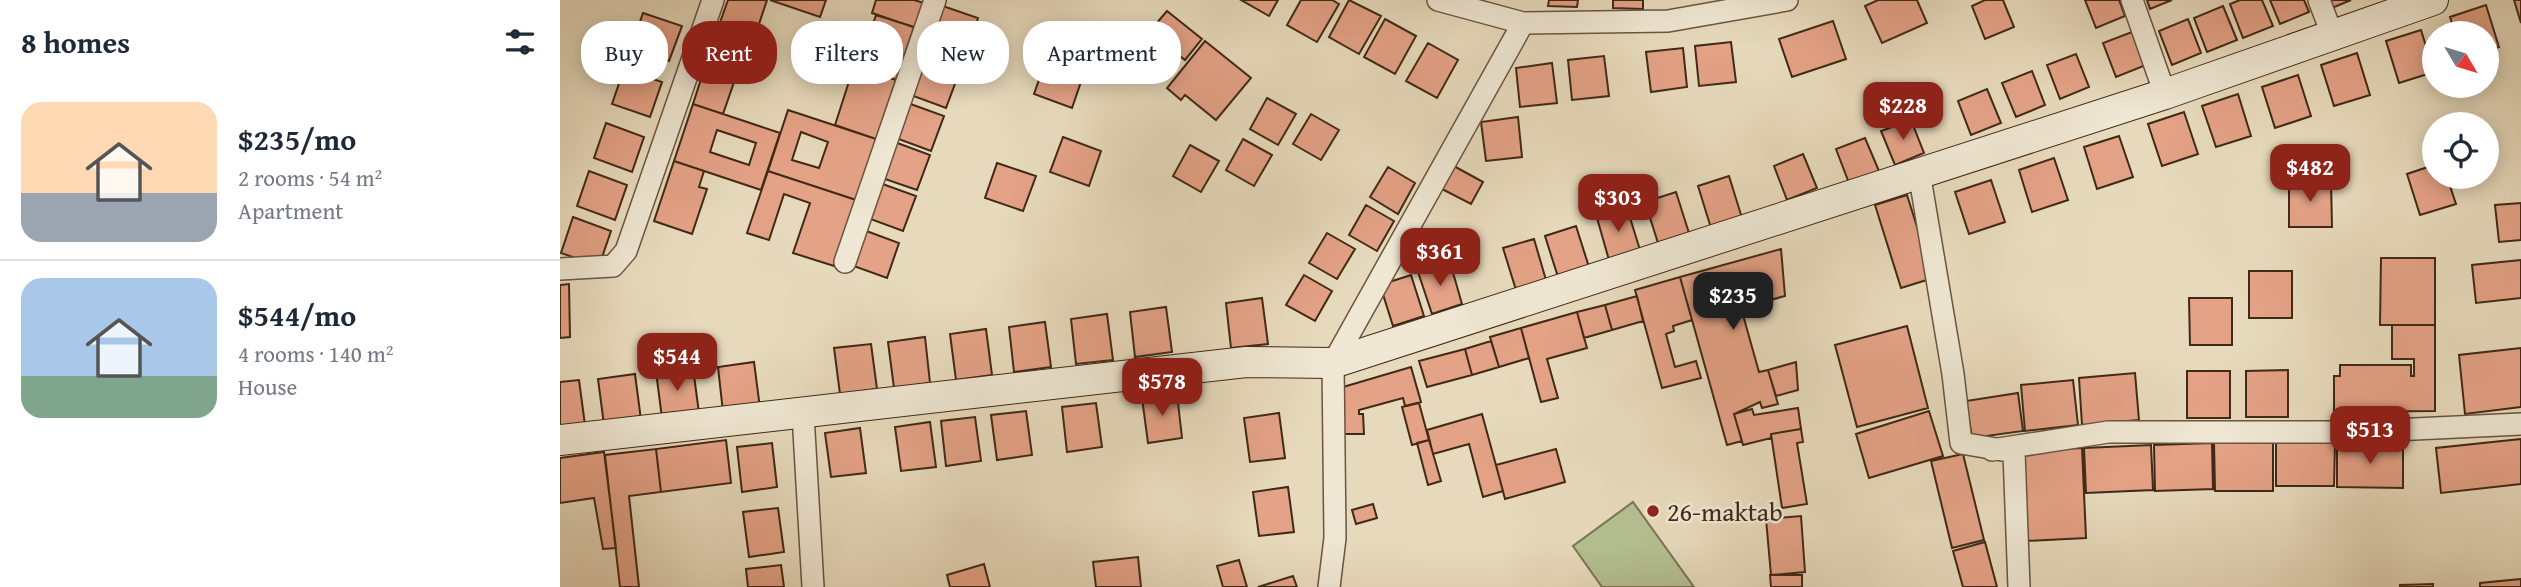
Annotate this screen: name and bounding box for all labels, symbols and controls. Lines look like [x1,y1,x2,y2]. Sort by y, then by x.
text: 8 homes [21,20,130,64]
chip: Buy [581,21,668,84]
chip: Rent [682,21,777,84]
chip: Filters [791,21,903,84]
chip: New [917,21,1009,84]
chip: Apartment [1023,21,1181,84]
north arrow [2422,21,2499,98]
map controls [2422,21,2499,189]
icon: filters [501,23,539,61]
pin: $228 [1862,82,1944,142]
text: $228 [1879,88,1927,121]
button: locate [2422,112,2499,189]
text: $235/mo [238,117,356,161]
icon: home [77,130,161,214]
pin: $482 [2269,144,2351,204]
text: $482 [2286,150,2334,183]
text: 2 rooms · 54 m² [238,161,382,194]
pin: $303 [1577,174,1659,234]
text: $303 [1594,180,1642,213]
text: Apartment [238,194,343,227]
pin: $361 [1399,229,1481,288]
text: $361 [1416,234,1464,267]
pin: $235 [1692,272,1774,332]
text: $235 [1709,278,1757,311]
text: $544/mo [238,293,356,337]
icon: home [77,306,161,390]
pin: $544 [636,334,718,393]
text: 4 rooms · 140 m² [238,337,393,370]
text: $544 [653,339,701,372]
pin: $578 [1121,358,1203,418]
text: $578 [1138,364,1186,397]
text: House [238,370,297,403]
pin: $513 [2329,406,2411,466]
text: $513 [2346,412,2394,445]
place label: 26-maktab [1667,492,1783,531]
marker: 26-maktab [1645,503,1661,519]

